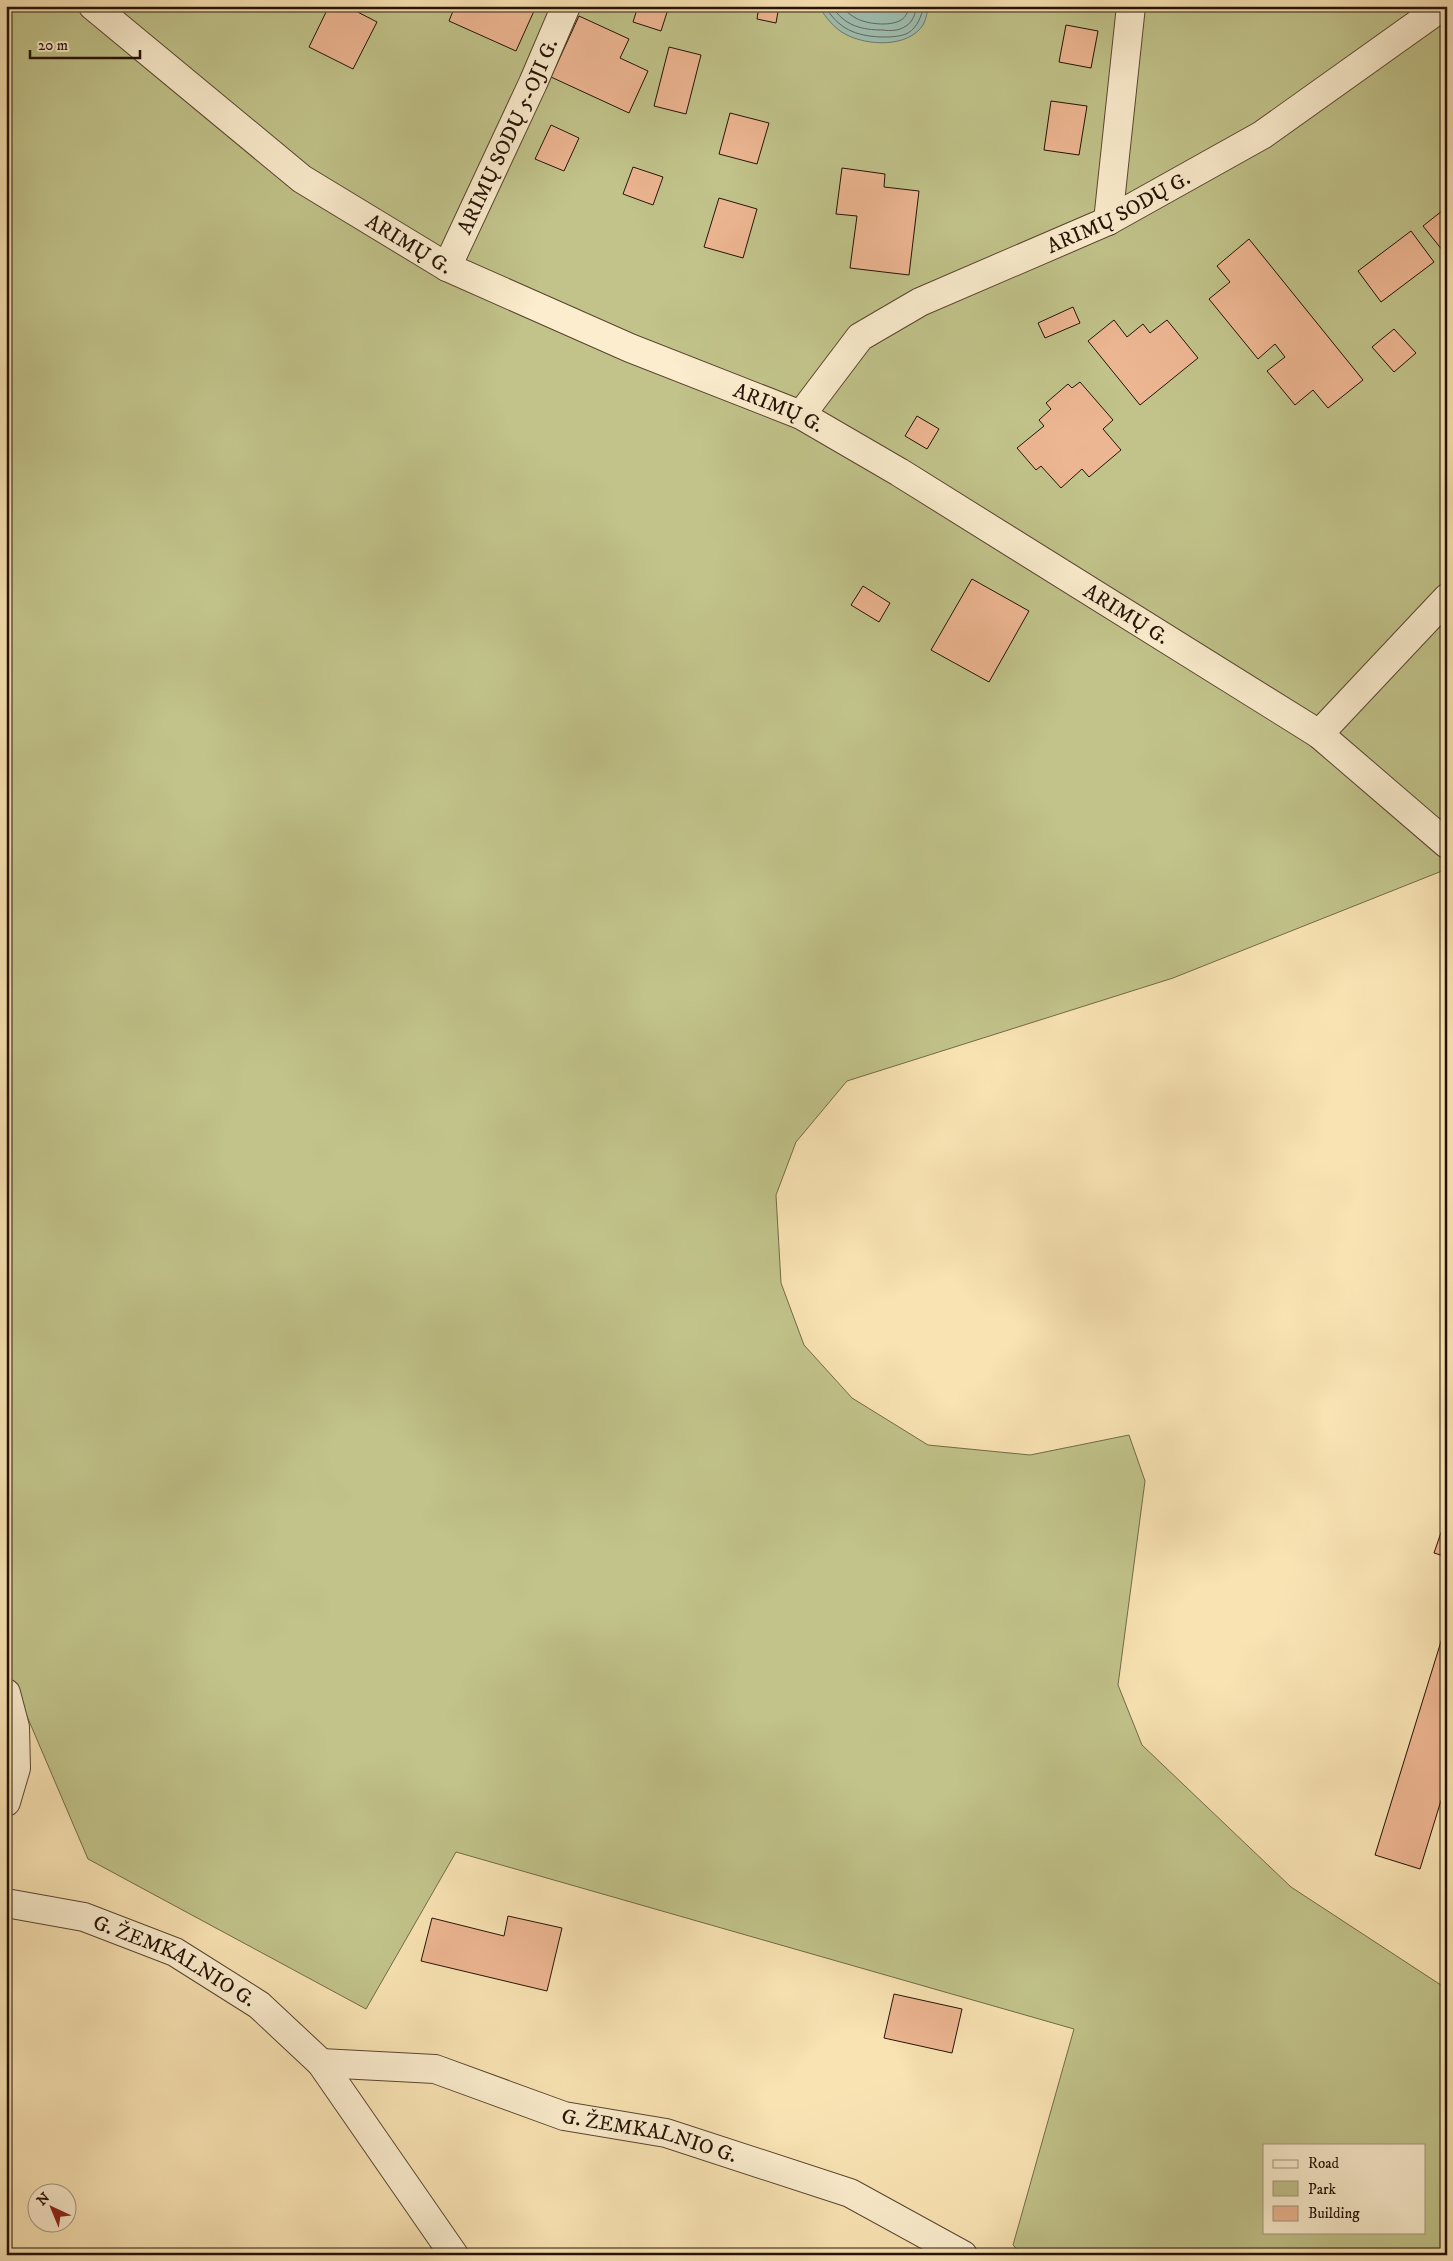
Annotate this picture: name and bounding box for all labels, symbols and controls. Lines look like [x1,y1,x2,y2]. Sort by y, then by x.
scale bar [30,28,140,60]
street label: ARIMŲ SODŲ 5-OJI G. [452,35,564,239]
text: 20 m [38,36,68,55]
street label: ARIMŲ SODŲ G. [1043,166,1195,260]
street label: ARIMŲ G. [361,209,454,281]
street label: ARIMŲ G. [729,378,828,439]
street label: ARIMŲ G. [1078,578,1173,651]
street label: G. ŽEMKALNIO G. [89,1910,260,2013]
street label: G. ŽEMKALNIO G. [560,2104,740,2169]
legend [1263,2144,1426,2234]
text: Road [1308,2154,1340,2173]
text: Park [1308,2180,1337,2199]
north arrow [28,2184,78,2234]
text: N [33,2189,54,2210]
text: Building [1308,2204,1360,2223]

